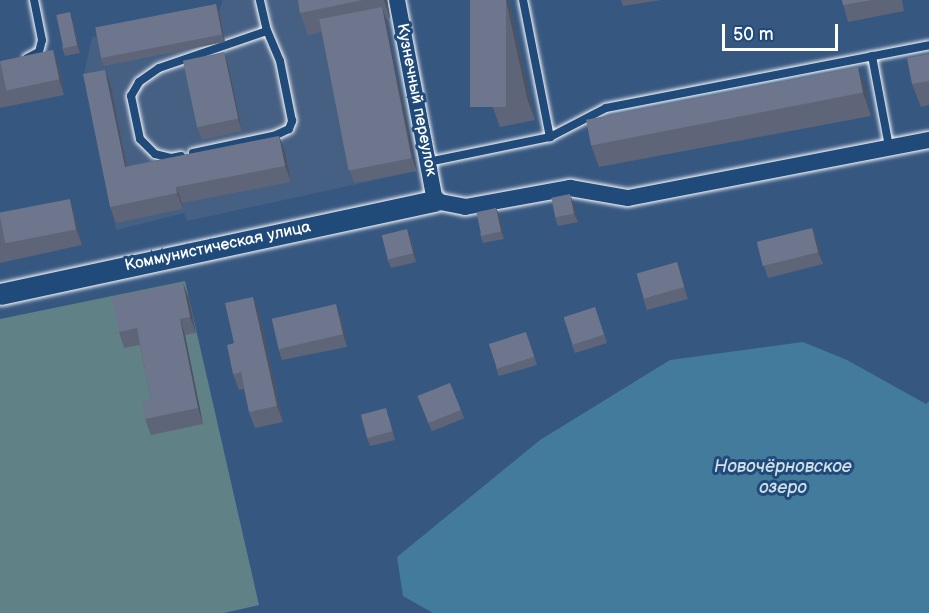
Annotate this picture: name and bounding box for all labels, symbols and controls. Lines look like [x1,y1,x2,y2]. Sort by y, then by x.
scale bar [725,12,840,50]
street label: Кузнечный переулок [392,22,440,178]
text: 50 m [733,24,774,45]
street label: Коммунистическая улица [123,218,313,276]
water label: Новочёрновское озеро [714,457,852,500]

